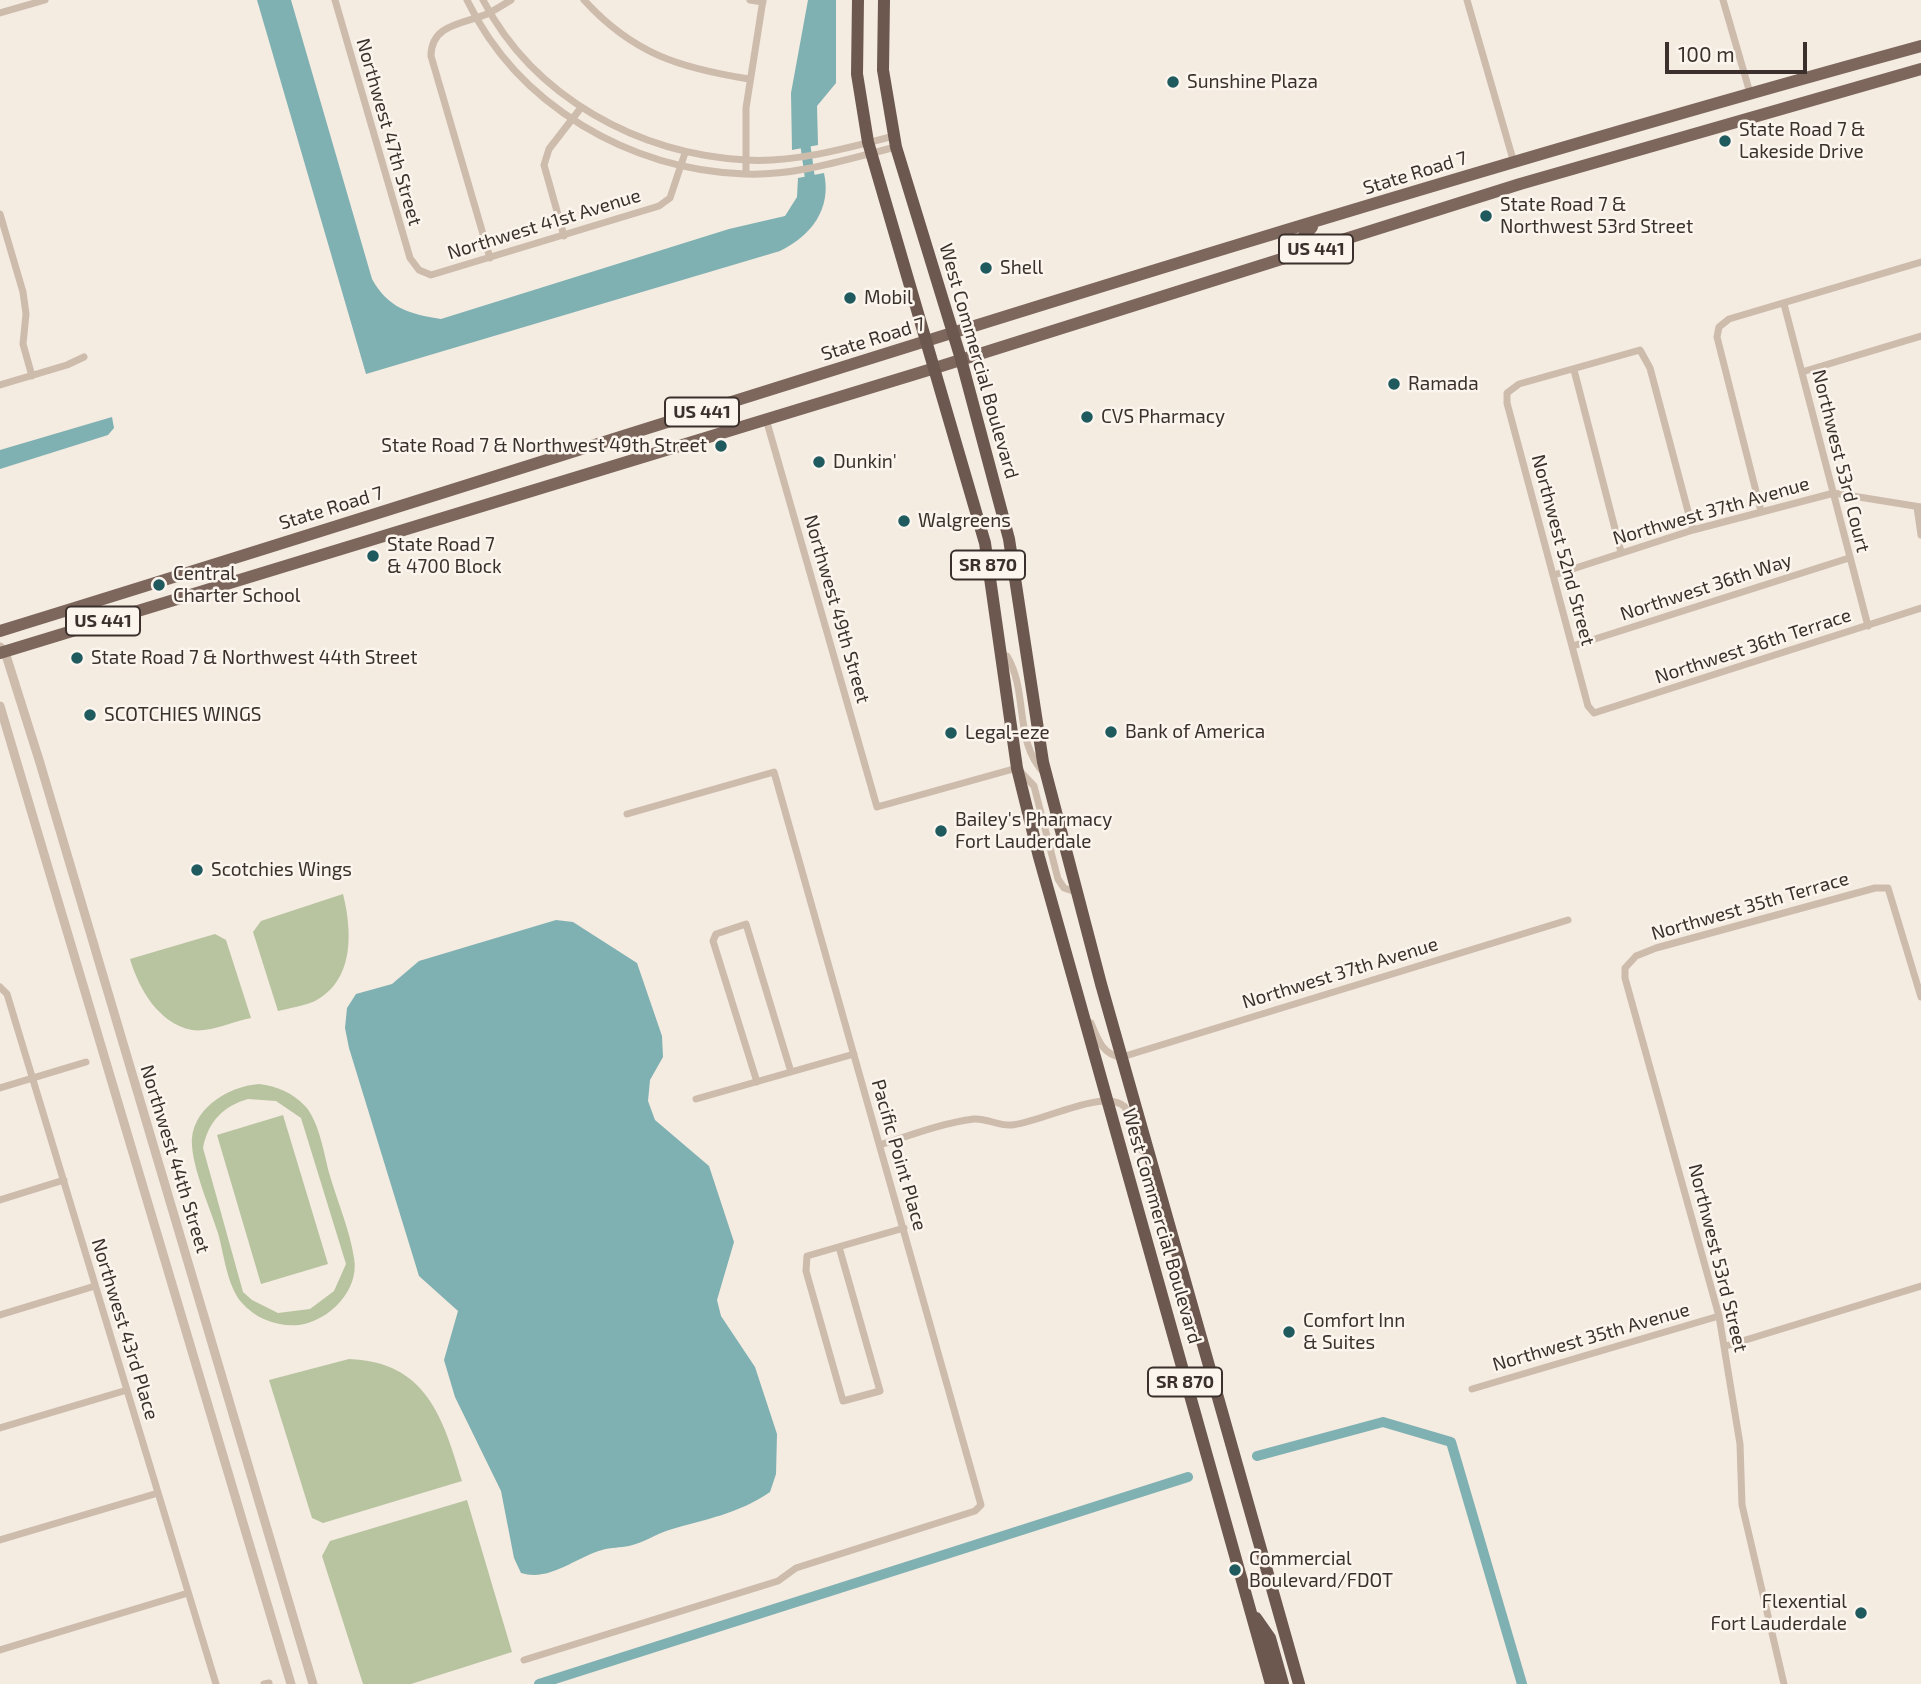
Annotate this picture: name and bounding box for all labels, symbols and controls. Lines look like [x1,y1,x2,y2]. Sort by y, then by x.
scale bar [1669,28,1811,72]
street label: Northwest 47th Street [351,36,427,228]
text: 100 m [1678,41,1735,66]
place label: Sunshine Plaza [1187,71,1318,93]
marker: Sunshine Plaza [1165,74,1181,90]
place label: State Road 7 & Lakeside Drive [1739,119,1866,163]
marker: State Road 7 & Lakeside Drive [1717,133,1733,149]
street label: State Road 7 [1360,146,1470,200]
street label: Northwest 41st Avenue [445,184,643,264]
place label: State Road 7 & Northwest 53rd Street [1500,194,1693,238]
marker: State Road 7 & Northwest 53rd Street [1478,208,1494,224]
road number: US 441 [1279,234,1353,264]
street label: West Commercial Boulevard [934,241,1024,481]
place label: Shell [1000,257,1043,279]
marker: Shell [978,260,994,276]
place label: Mobil [864,287,913,309]
marker: Mobil [842,290,858,306]
street label: State Road 7 [818,312,928,366]
street label: Northwest 53rd Court [1807,367,1875,555]
place label: Ramada [1408,373,1479,395]
marker: Ramada [1386,376,1402,392]
road number: US 441 [665,398,739,426]
place label: CVS Pharmacy [1101,406,1225,428]
marker: CVS Pharmacy [1079,409,1095,425]
place label: State Road 7 & Northwest 49th Street [381,435,707,457]
marker: State Road 7 & Northwest 49th Street [713,438,729,454]
place label: Dunkin' [833,451,897,473]
street label: Northwest 52nd Street [1527,452,1599,648]
marker: Dunkin' [811,454,827,470]
street label: Northwest 37th Avenue [1610,472,1812,550]
street label: State Road 7 [276,481,386,535]
place label: Walgreens [918,510,1011,532]
street label: Northwest 49th Street [799,512,875,706]
marker: Walgreens [896,513,912,529]
place label: State Road 7 & 4700 Block [387,534,502,578]
marker: State Road 7 & 4700 Block [365,548,381,564]
street label: Northwest 36th Way [1617,548,1795,626]
road number: SR 870 [951,550,1025,580]
place label: Central Charter School [173,563,300,607]
marker: Central Charter School [151,577,167,593]
street label: Northwest 36th Terrace [1652,603,1854,689]
road number: US 441 [66,606,140,636]
place label: State Road 7 & Northwest 44th Street [91,647,417,669]
marker: State Road 7 & Northwest 44th Street [69,650,85,666]
place label: SCOTCHIES WINGS [104,704,261,726]
marker: SCOTCHIES WINGS [82,707,98,723]
place label: Bank of America [1125,721,1265,743]
place label: Legal-eze [965,722,1050,744]
marker: Bank of America [1103,724,1119,740]
marker: Legal-eze [943,725,959,741]
place label: Bailey's Pharmacy Fort Lauderdale [955,809,1112,853]
marker: Bailey's Pharmacy Fort Lauderdale [933,823,949,839]
place label: Scotchies Wings [211,859,352,881]
marker: Scotchies Wings [189,862,205,878]
street label: Northwest 35th Terrace [1649,867,1851,945]
street label: Northwest 37th Avenue [1239,932,1441,1014]
street label: Northwest 44th Street [135,1062,215,1256]
street label: Pacific Point Place [866,1077,932,1233]
street label: West Commercial Boulevard [1117,1106,1207,1346]
street label: Northwest 53rd Street [1684,1162,1752,1354]
street label: Northwest 43rd Place [87,1236,163,1422]
street label: Northwest 35th Avenue [1490,1298,1692,1376]
place label: Comfort Inn & Suites [1303,1310,1405,1354]
marker: Comfort Inn & Suites [1281,1324,1297,1340]
road number: SR 870 [1148,1367,1222,1396]
place label: Commercial Boulevard/FDOT [1249,1548,1393,1592]
marker: Commercial Boulevard/FDOT [1227,1562,1243,1578]
place label: Flexential Fort Lauderdale [1710,1591,1847,1635]
marker: Flexential Fort Lauderdale [1853,1605,1869,1621]

